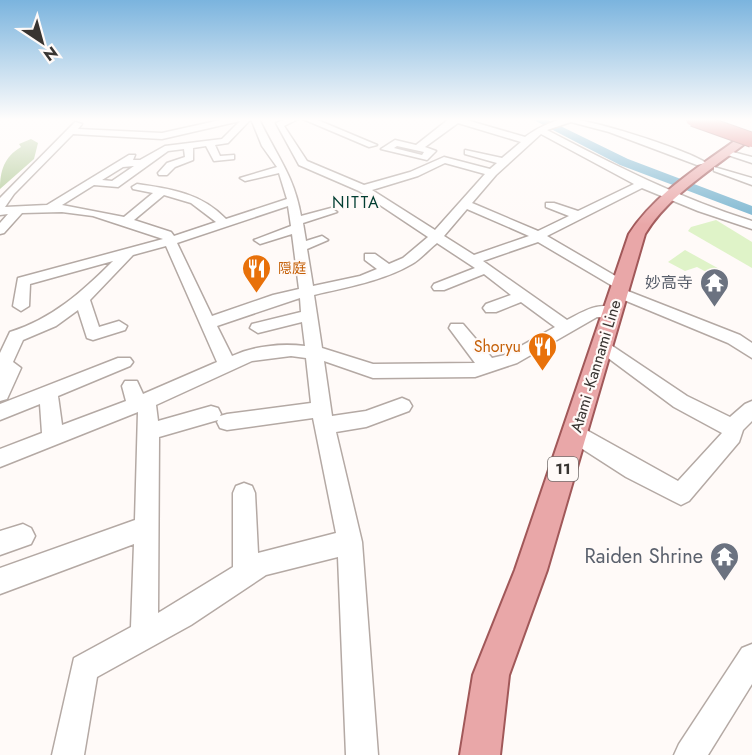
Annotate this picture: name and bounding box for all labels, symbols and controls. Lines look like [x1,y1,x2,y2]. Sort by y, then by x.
north arrow [12,12,72,72]
text: N [39,41,62,67]
district label: NITTA [332,191,380,214]
restaurant icon: 隠庭 [241,252,273,294]
place label: 隠庭 [278,258,306,278]
temple icon: 妙高寺 [698,266,730,308]
place label: 妙高寺 [645,271,693,294]
street label: Atami -Kannami Line [564,297,627,435]
restaurant icon: Shoryu [526,330,558,372]
place label: Shoryu [474,335,521,358]
road number: 11 [548,457,578,481]
temple icon: Raiden Shrine [708,540,740,582]
place label: Raiden Shrine [584,542,703,571]

